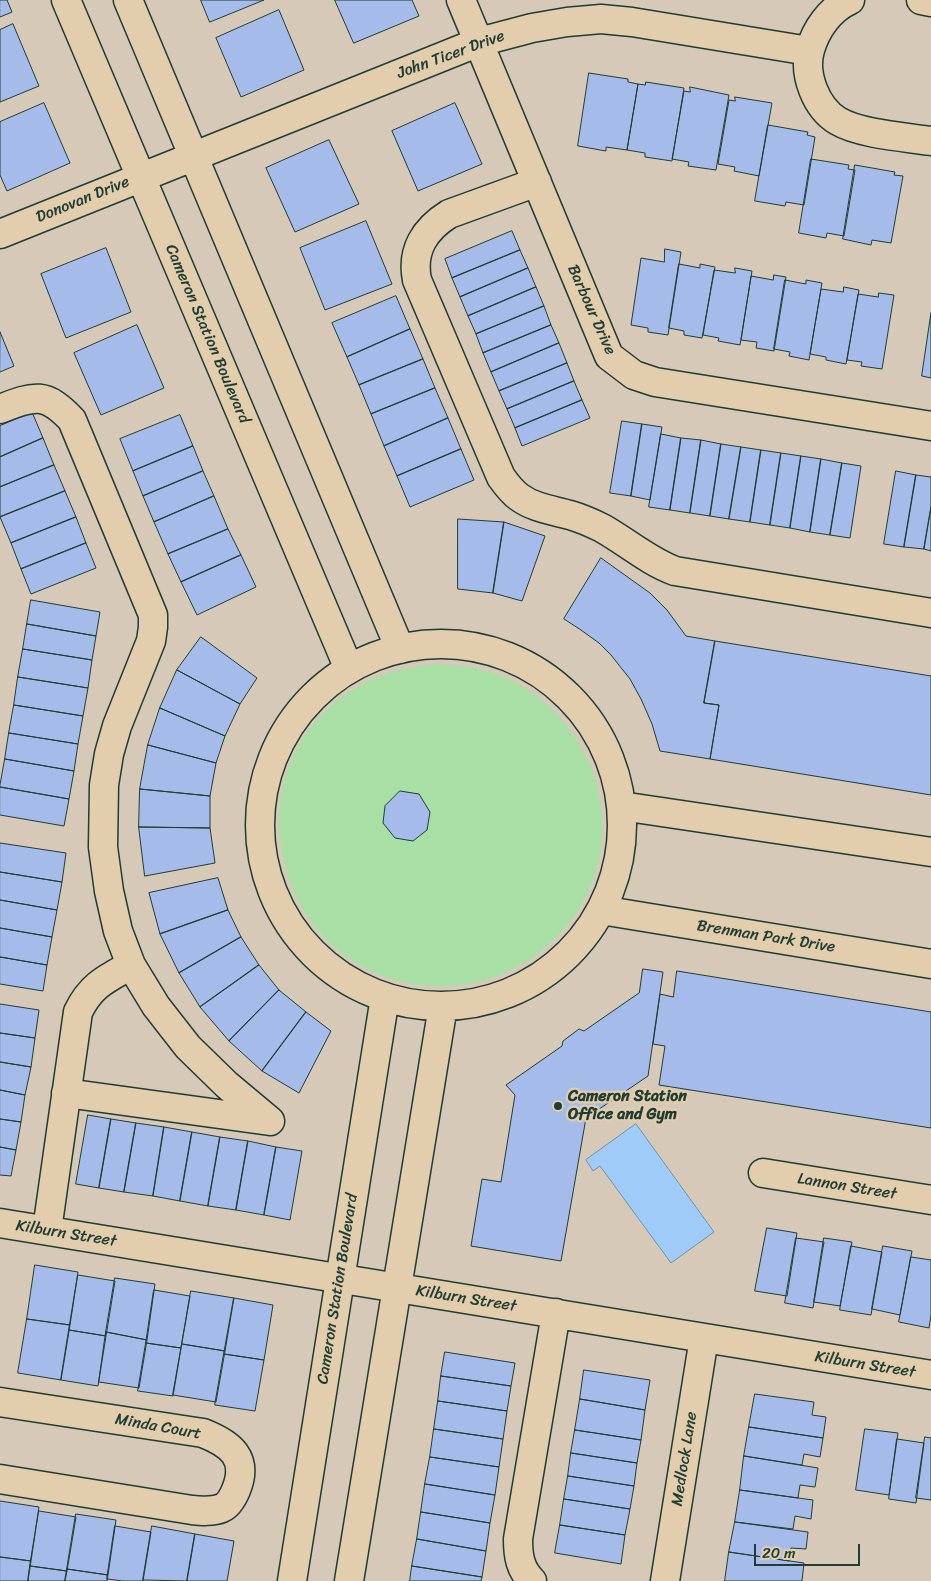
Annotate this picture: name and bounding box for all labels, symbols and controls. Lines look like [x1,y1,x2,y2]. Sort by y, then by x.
street label: John Ticer Drive [395,27,507,83]
street label: Donovan Drive [34,173,132,227]
street label: Cameron Station Boulevard [161,242,253,426]
street label: Barbour Drive [563,262,619,358]
street label: Brenman Park Drive [695,917,837,957]
place label: Cameron Station Office and Gym [568,1087,687,1125]
marker: Cameron Station Office and Gym [552,1100,564,1112]
street label: Lannon Street [796,1170,898,1204]
street label: Cameron Station Boulevard [313,1192,363,1386]
street label: Kilburn Street [14,1217,118,1251]
street label: Kilburn Street [414,1282,518,1316]
street label: Kilburn Street [813,1348,917,1382]
street label: Minda Court [114,1410,202,1444]
street label: Medlock Lane [668,1410,702,1508]
scale bar [756,1534,862,1566]
text: 20 m [762,1540,796,1566]

